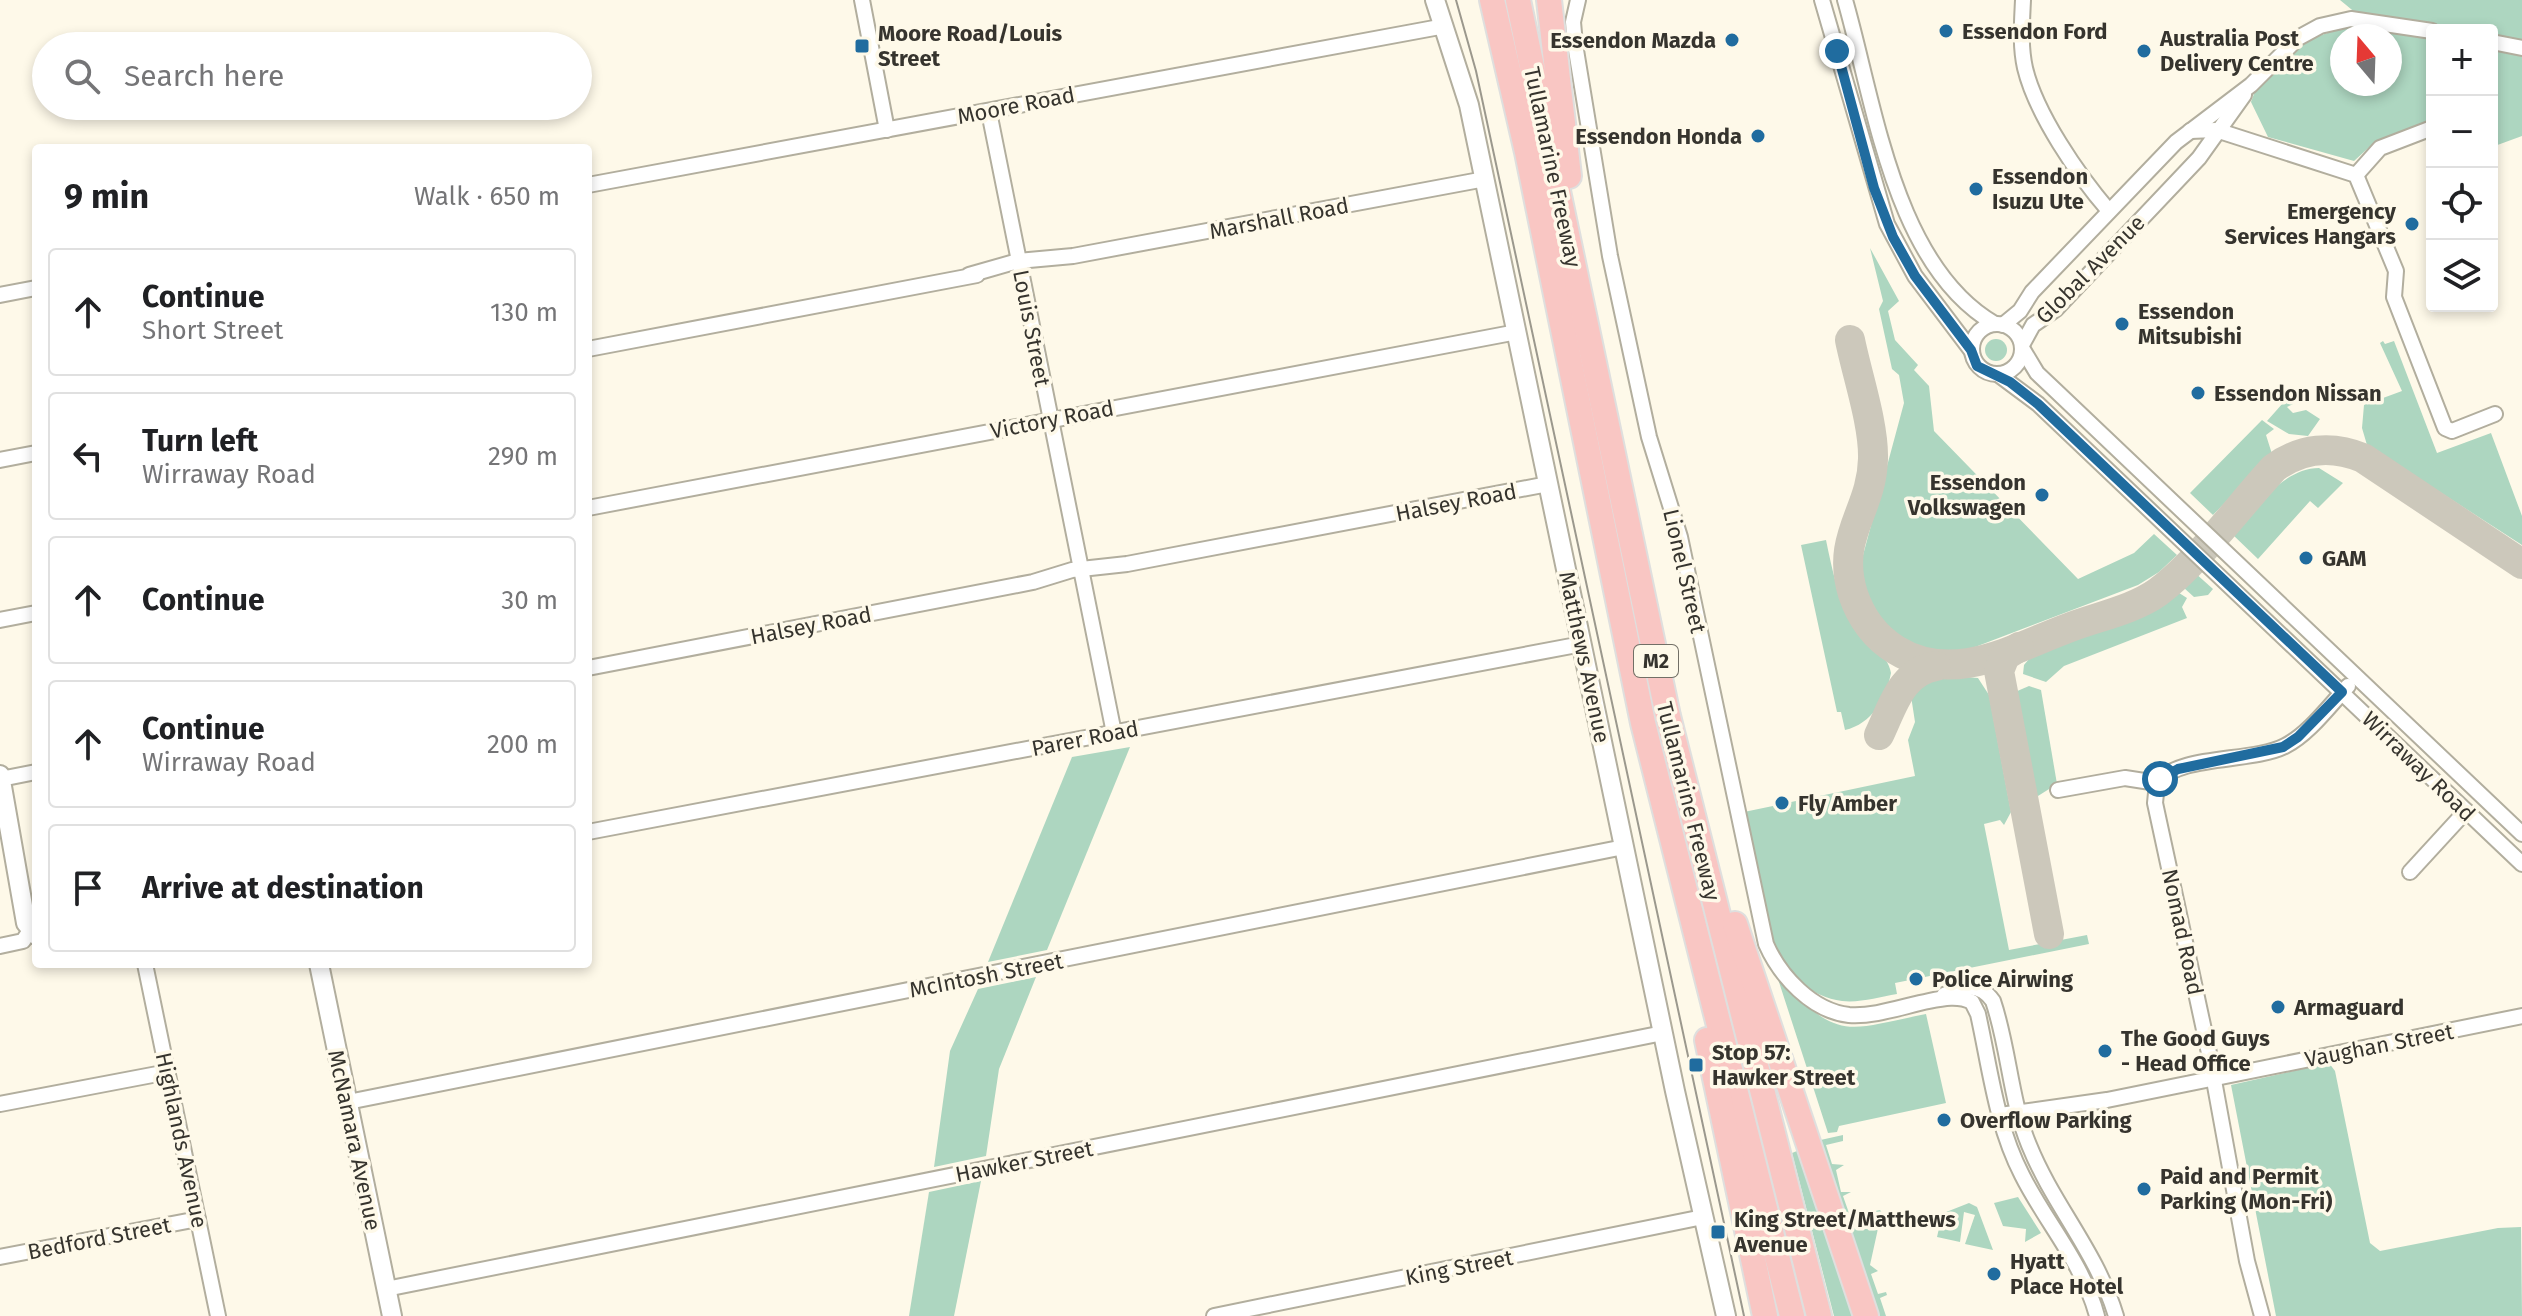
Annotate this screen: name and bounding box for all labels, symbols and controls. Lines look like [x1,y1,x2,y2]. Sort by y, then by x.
place label: Essendon Ford [1962,18,2108,45]
place label: Moore Road/Louis Street [878,20,1062,72]
marker: Essendon Ford [1937,22,1955,40]
north arrow [2330,24,2402,96]
map controls [2426,24,2498,312]
button: + [2426,24,2498,96]
place label: Australia Post Delivery Centre [2159,25,2314,77]
place label: Essendon Mazda [1550,27,1716,54]
marker: Essendon Mazda [1723,31,1741,49]
search box [32,32,592,120]
route end [1819,33,1855,69]
marker: Moore Road/Louis Street [853,37,871,55]
marker: Australia Post Delivery Centre [2135,42,2153,60]
icon: search [60,54,104,98]
text: Search here [124,58,284,94]
street label: Tullamarine Freeway [1518,64,1587,270]
street label: Moore Road [955,81,1077,130]
button: − [2426,96,2498,168]
place label: Essendon Honda [1575,123,1742,150]
marker: Essendon Honda [1749,127,1767,145]
place label: Essendon Isuzu Ute [1992,163,2088,215]
button: locate [2426,168,2498,240]
text: 9 min [64,176,149,217]
marker: Essendon Isuzu Ute [1967,180,1985,198]
text: Walk · 650 m [414,181,560,212]
street label: Marshall Road [1207,192,1351,245]
place label: Emergency Services Hangars [2225,198,2397,250]
street label: Global Avenue [2030,209,2150,329]
marker: Emergency Services Hangars [2403,215,2421,233]
button: layers [2426,240,2498,312]
street label: Louis Street [1007,268,1056,389]
text: Continue [142,279,265,315]
icon: ahead [66,290,110,334]
text: 130 m [490,297,558,328]
place label: Essendon Mitsubishi [2138,298,2242,350]
text: Short Street [142,315,283,346]
marker: Essendon Mitsubishi [2113,315,2131,333]
place label: Essendon Nissan [2214,380,2382,407]
marker: Essendon Nissan [2189,384,2207,402]
street label: Victory Road [988,394,1116,445]
text: Turn left [142,423,258,459]
icon: left [66,434,110,478]
text: 290 m [488,441,558,472]
text: Wirraway Road [142,459,316,490]
place label: Essendon Volkswagen [1907,469,2026,521]
street label: Halsey Road [1393,478,1519,527]
marker: Essendon Volkswagen [2033,486,2051,504]
street label: Lionel Street [1657,506,1712,636]
place label: GAM [2322,545,2366,572]
marker: GAM [2297,549,2315,567]
street label: Matthews Avenue [1553,569,1616,745]
icon: ahead [66,578,110,622]
text: Continue [142,582,265,618]
text: 30 m [501,585,558,616]
street label: Halsey Road [748,601,874,650]
road number: M2 [1634,645,1678,677]
street label: Tullamarine Freeway [1651,699,1726,904]
street label: Wirraway Road [2356,706,2481,827]
text: Continue [142,711,265,747]
street label: Parer Road [1029,715,1141,762]
icon: ahead [66,722,110,766]
text: 200 m [487,729,558,760]
text: Wirraway Road [142,747,316,778]
route start [2142,761,2178,797]
place label: Fly Amber [1798,790,1897,817]
marker: Fly Amber [1773,794,1791,812]
icon: arrive [66,866,110,910]
street label: Nomad Road [2156,866,2209,998]
text: Arrive at destination [142,870,424,906]
street label: McIntosh Street [907,947,1065,1004]
place label: Police Airwing [1932,966,2074,993]
marker: Police Airwing [1907,970,1925,988]
place label: Armaguard [2293,994,2404,1021]
marker: Armaguard [2269,998,2287,1016]
street label: Vaughan Street [2302,1018,2456,1073]
place label: The Good Guys - Head Office [2121,1025,2270,1077]
place label: Stop 57: Hawker Street [1712,1039,1856,1091]
marker: The Good Guys - Head Office [2096,1042,2114,1060]
street label: McNamara Avenue [322,1047,387,1233]
street label: Highlands Avenue [150,1050,213,1230]
marker: Stop 57: Hawker Street [1687,1056,1705,1074]
place label: Overflow Parking [1960,1107,2133,1134]
marker: Overflow Parking [1935,1111,1953,1129]
street label: Hawker Street [953,1135,1095,1188]
place label: Paid and Permit Parking (Mon-Fri) [2160,1163,2332,1215]
marker: Paid and Permit Parking (Mon-Fri) [2135,1180,2153,1198]
place label: King Street/Matthews Avenue [1733,1206,1956,1258]
street label: Bedford Street [25,1211,173,1266]
marker: King Street/Matthews Avenue [1709,1223,1727,1241]
street label: King Street [1403,1244,1515,1291]
place label: Hyatt Place Hotel [2010,1248,2124,1300]
marker: Hyatt Place Hotel [1985,1265,2003,1283]

